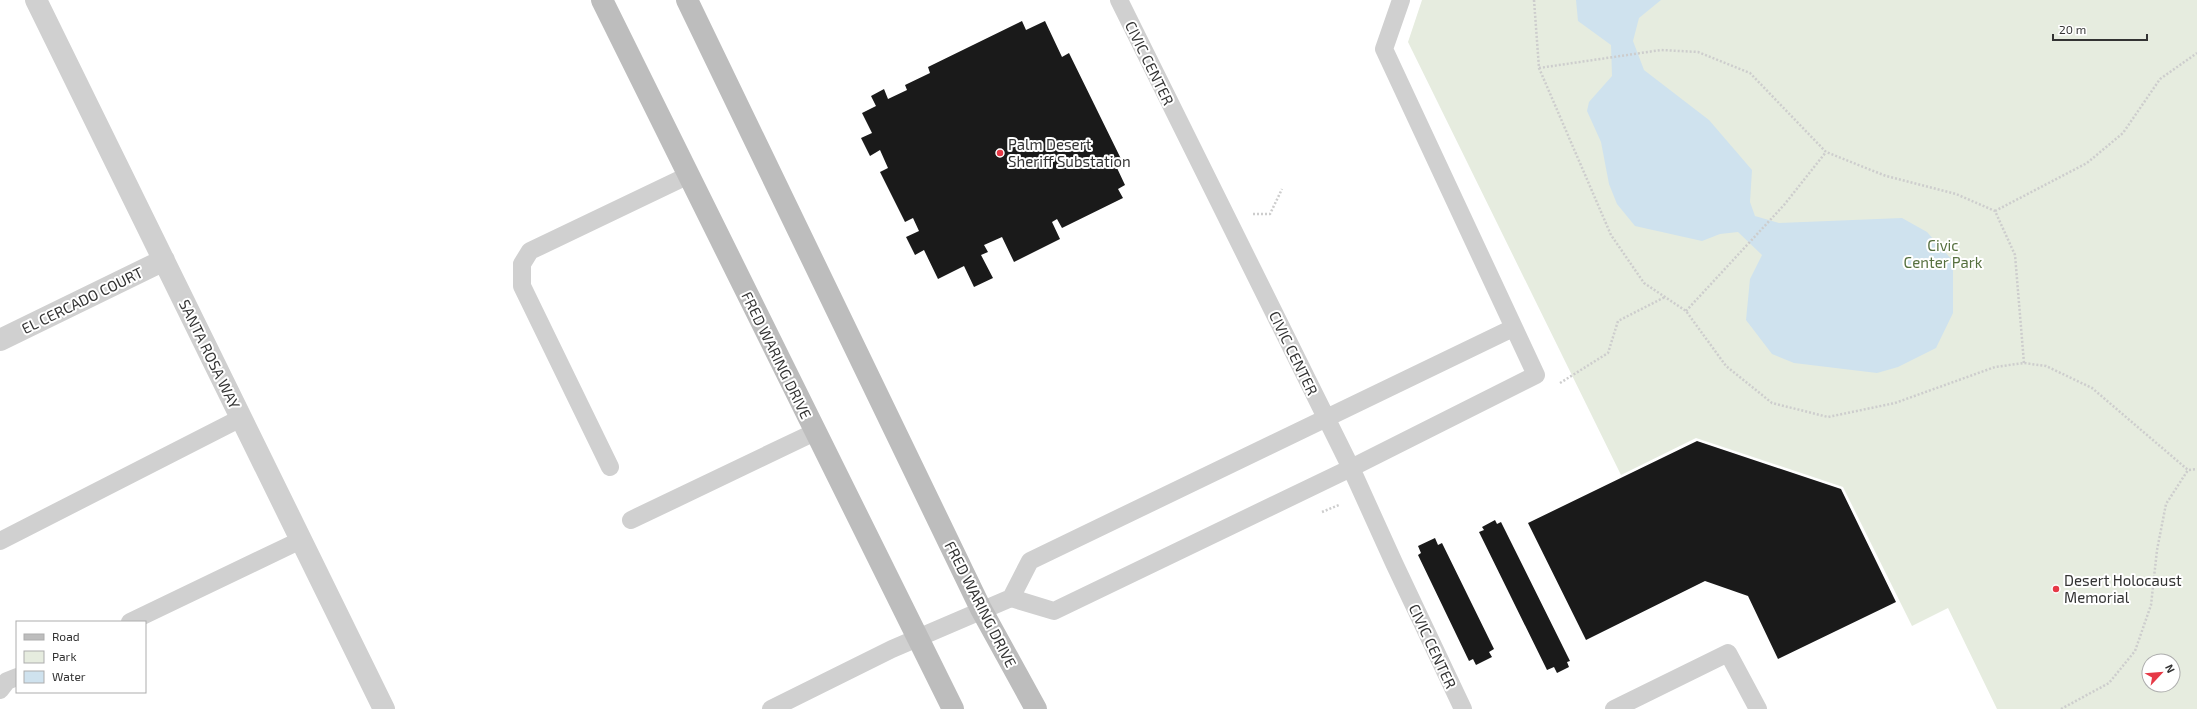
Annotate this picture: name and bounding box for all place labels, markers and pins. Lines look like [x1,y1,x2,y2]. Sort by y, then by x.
place label: Palm Desert Sheriff Substation [1008,135,1131,170]
marker: Palm Desert Sheriff Substation [995,148,1005,158]
place label: Desert Holocaust Memorial [2064,571,2182,606]
marker: Desert Holocaust Memorial [2051,584,2061,594]

